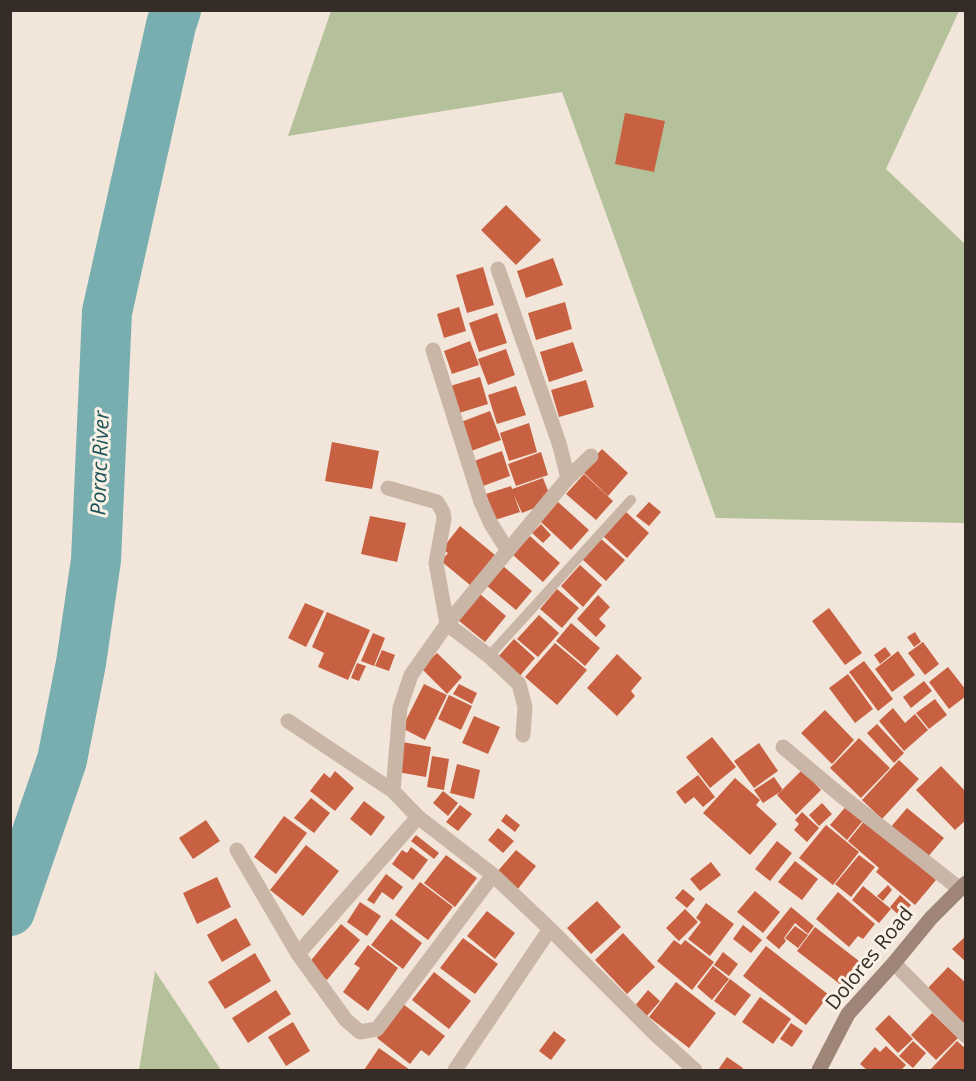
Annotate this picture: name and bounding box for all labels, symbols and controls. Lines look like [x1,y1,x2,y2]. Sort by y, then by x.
water label: Porac River [87,410,115,516]
street label: Dolores Road [821,903,919,1015]

